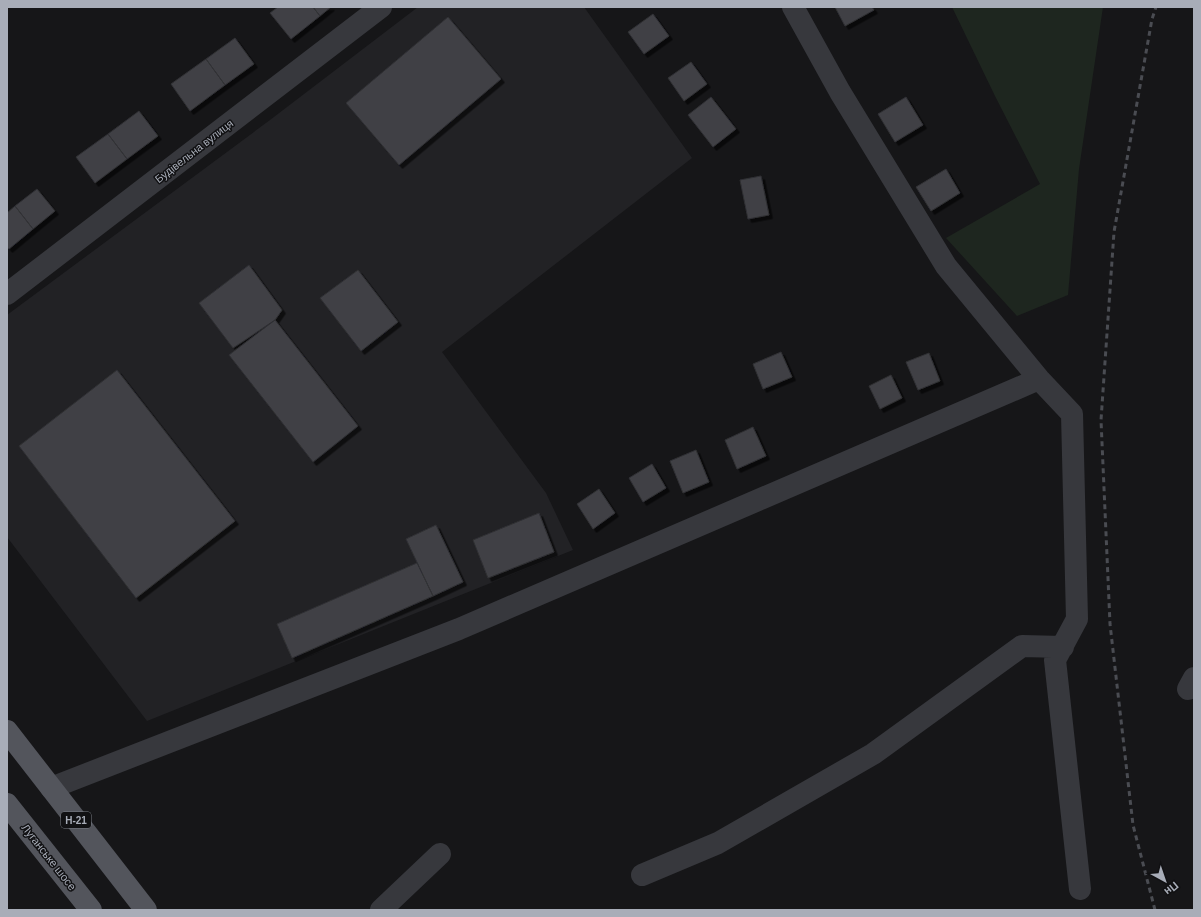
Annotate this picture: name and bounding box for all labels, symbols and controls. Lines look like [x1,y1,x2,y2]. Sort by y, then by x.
street label: Будівельна вулиця [153,117,235,185]
road number: Н-21 [61,812,91,828]
street label: Луганське шосе [19,822,79,892]
north arrow [1145,861,1185,901]
text: Пн [1162,879,1181,898]

